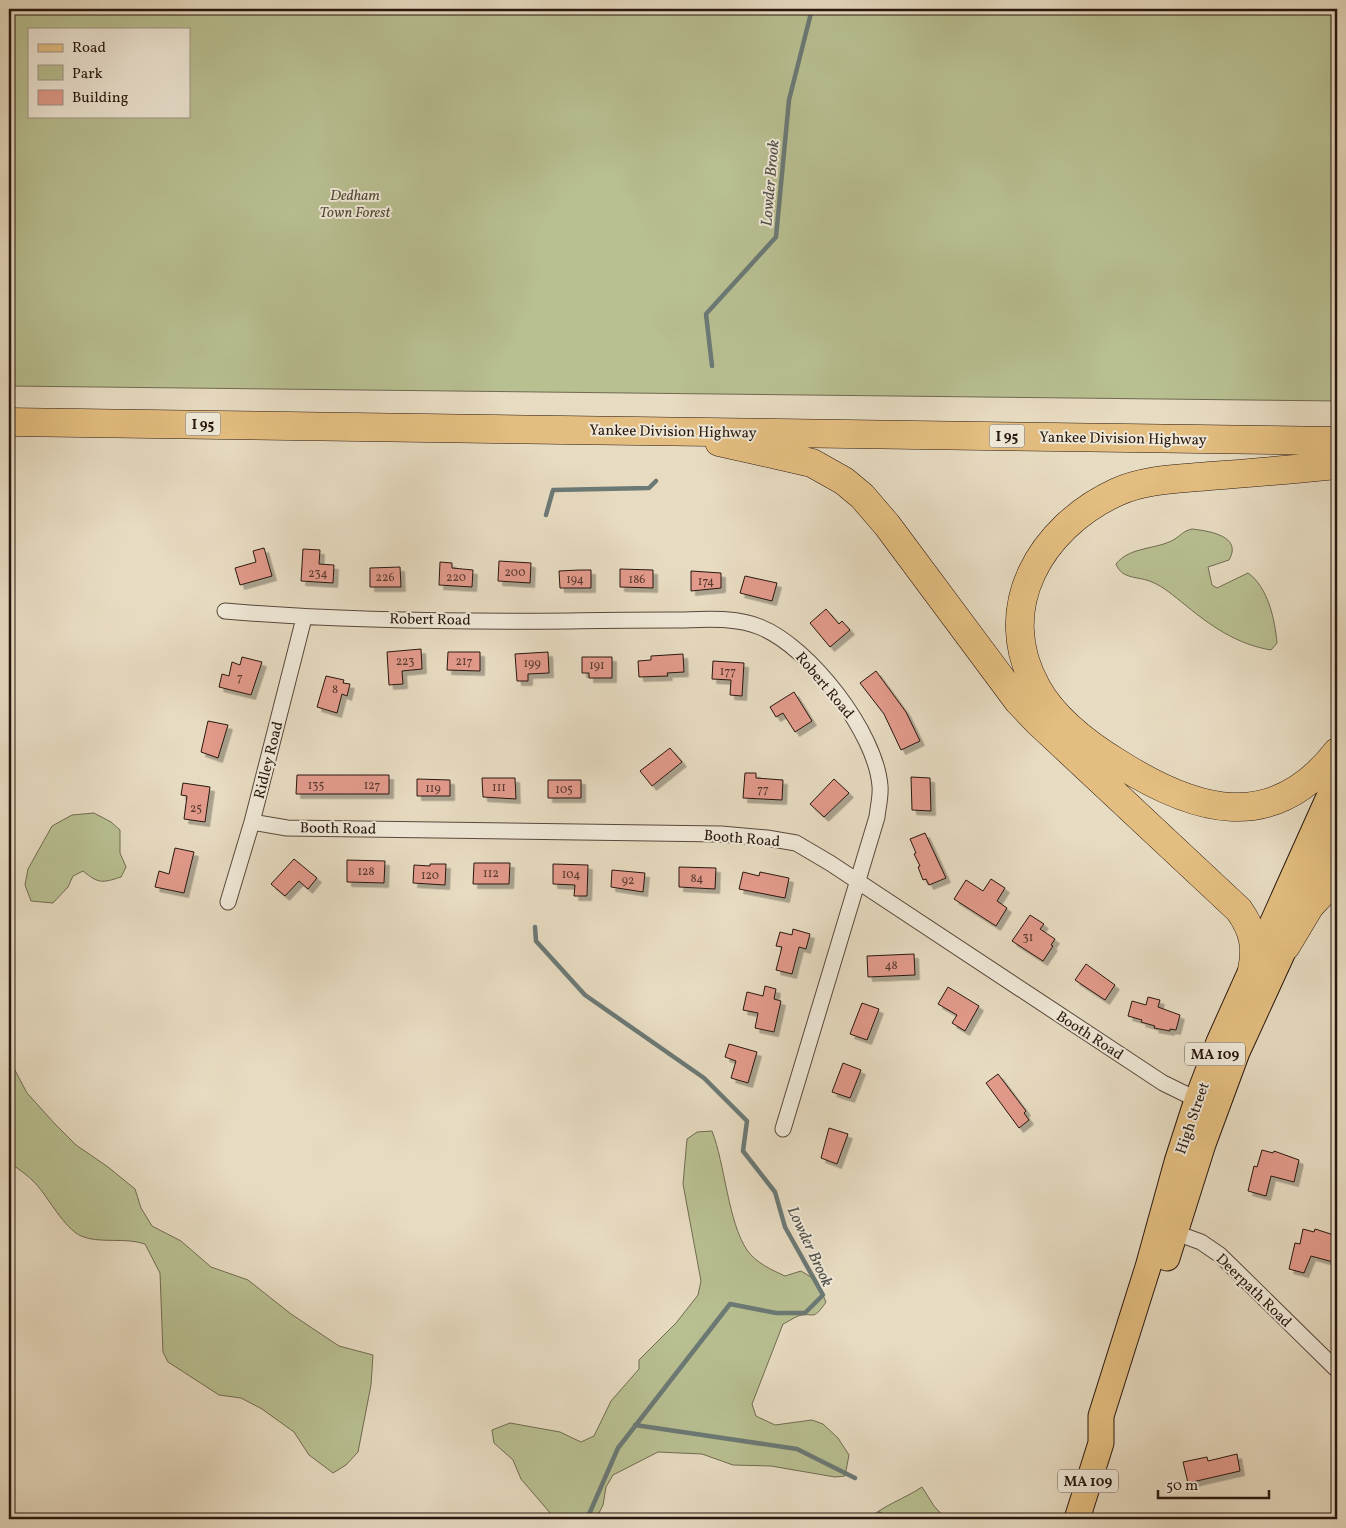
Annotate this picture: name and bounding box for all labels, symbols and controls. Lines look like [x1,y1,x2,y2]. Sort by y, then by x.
legend [28,28,190,118]
text: Road [72,38,106,59]
text: Park [72,64,103,85]
text: Building [72,88,129,109]
water label: Lowder Brook [756,138,786,227]
park label: Dedham Town Forest [320,186,392,224]
road number: I 95 [186,412,220,436]
street label: Yankee Division Highway [589,421,757,444]
road number: I 95 [990,424,1024,448]
street label: Yankee Division Highway [1039,428,1207,451]
house number: 200 [505,565,526,581]
house number: 234 [308,566,328,582]
house number: 226 [376,570,394,586]
house number: 220 [446,570,466,586]
house number: 194 [566,572,584,588]
house number: 186 [629,572,645,588]
house number: 174 [698,574,714,590]
street label: Robert Road [389,609,471,632]
street label: Robert Road [790,648,858,724]
house number: 223 [396,654,414,670]
house number: 217 [456,654,473,670]
house number: 199 [523,656,541,672]
house number: 191 [589,658,605,674]
house number: 177 [720,664,736,680]
house number: 7 [237,670,243,686]
house number: 8 [332,682,338,698]
street label: Ridley Road [250,719,289,801]
house number: 135 [308,778,325,794]
house number: 127 [364,778,380,794]
house number: 111 [492,780,506,796]
house number: 119 [425,781,441,797]
house number: 105 [555,782,573,798]
house number: 77 [757,782,769,798]
house number: 25 [190,801,202,817]
street label: Booth Road [300,818,376,841]
street label: Booth Road [703,826,781,853]
house number: 128 [357,864,375,880]
house number: 112 [483,866,499,882]
house number: 104 [562,867,580,883]
house number: 120 [421,868,439,884]
house number: 84 [691,871,703,887]
house number: 92 [622,873,634,889]
house number: 31 [1023,930,1033,946]
house number: 48 [884,958,898,974]
street label: Booth Road [1051,1007,1127,1066]
road number: MA 109 [1185,1042,1245,1066]
street label: High Street [1171,1080,1216,1157]
water label: Lowder Brook [781,1203,838,1291]
street label: Deerpath Road [1210,1249,1296,1333]
scale bar [1158,1468,1270,1500]
road number: MA 109 [1058,1470,1118,1492]
text: 50 m [1166,1476,1198,1497]

